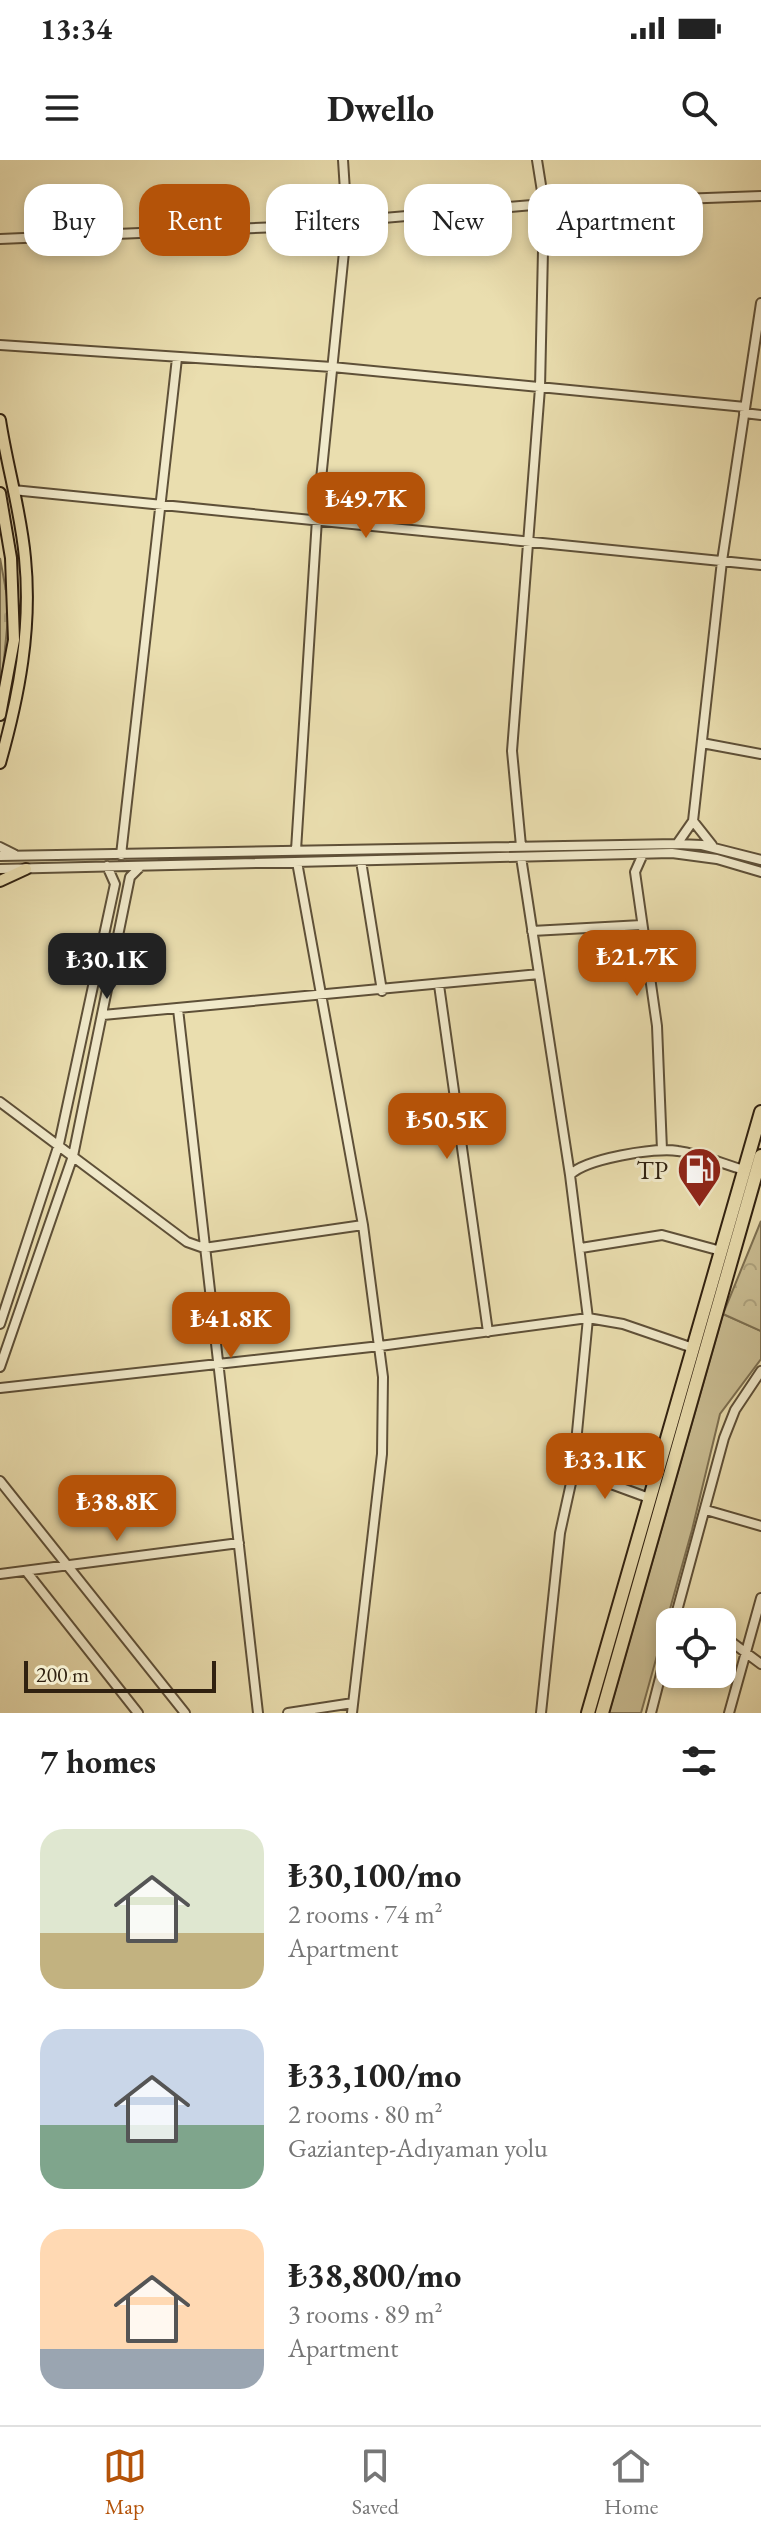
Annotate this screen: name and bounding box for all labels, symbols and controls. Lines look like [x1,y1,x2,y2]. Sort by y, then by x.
text: 13:34 [40,9,112,48]
text: Dwello [327,85,434,132]
icon: menu [40,86,84,130]
icon: search [677,86,721,130]
chip: Buy [24,184,123,256]
chip: Rent [139,184,250,256]
chip: Filters [266,184,388,256]
chip: New [404,184,512,256]
chip: Apartment [528,184,703,256]
pin: ₺49.7K [301,472,431,540]
text: ₺49.7K [325,481,407,515]
pin: ₺21.7K [572,930,702,998]
pin: ₺30.1K [42,933,172,1001]
text: ₺21.7K [596,939,678,973]
text: ₺30.1K [66,942,148,976]
pin: ₺50.5K [382,1093,512,1161]
text: ₺50.5K [406,1102,488,1136]
fuel station icon: TP [675,1146,723,1209]
place label: TP [636,1153,668,1187]
pin: ₺41.8K [166,1292,296,1360]
text: ₺41.8K [190,1301,272,1335]
pin: ₺33.1K [540,1433,670,1501]
text: ₺33.1K [564,1442,646,1476]
pin: ₺38.8K [52,1475,182,1543]
text: ₺38.8K [76,1484,158,1518]
map controls [656,1608,736,1688]
button: locate [656,1608,736,1688]
scale bar [24,1657,216,1693]
text: 200 m [36,1660,89,1689]
text: 7 homes [40,1739,156,1783]
icon: filters [677,1739,721,1783]
text: ₺30,100/mo [288,1853,461,1897]
icon: home [104,1861,200,1957]
text: 2 rooms · 74 m² [288,1897,443,1931]
text: Apartment [288,1931,398,1965]
text: ₺33,100/mo [288,2053,461,2097]
icon: home [104,2061,200,2157]
text: 2 rooms · 80 m² [288,2097,443,2131]
text: Gaziantep-Adıyaman yolu [288,2131,548,2165]
text: ₺38,800/mo [288,2253,461,2297]
icon: home [104,2261,200,2357]
text: 3 rooms · 89 m² [288,2297,443,2331]
text: Apartment [288,2331,398,2365]
tab: Map [103,2444,147,2521]
tab: Saved [352,2444,399,2521]
tab: Home [604,2444,658,2521]

